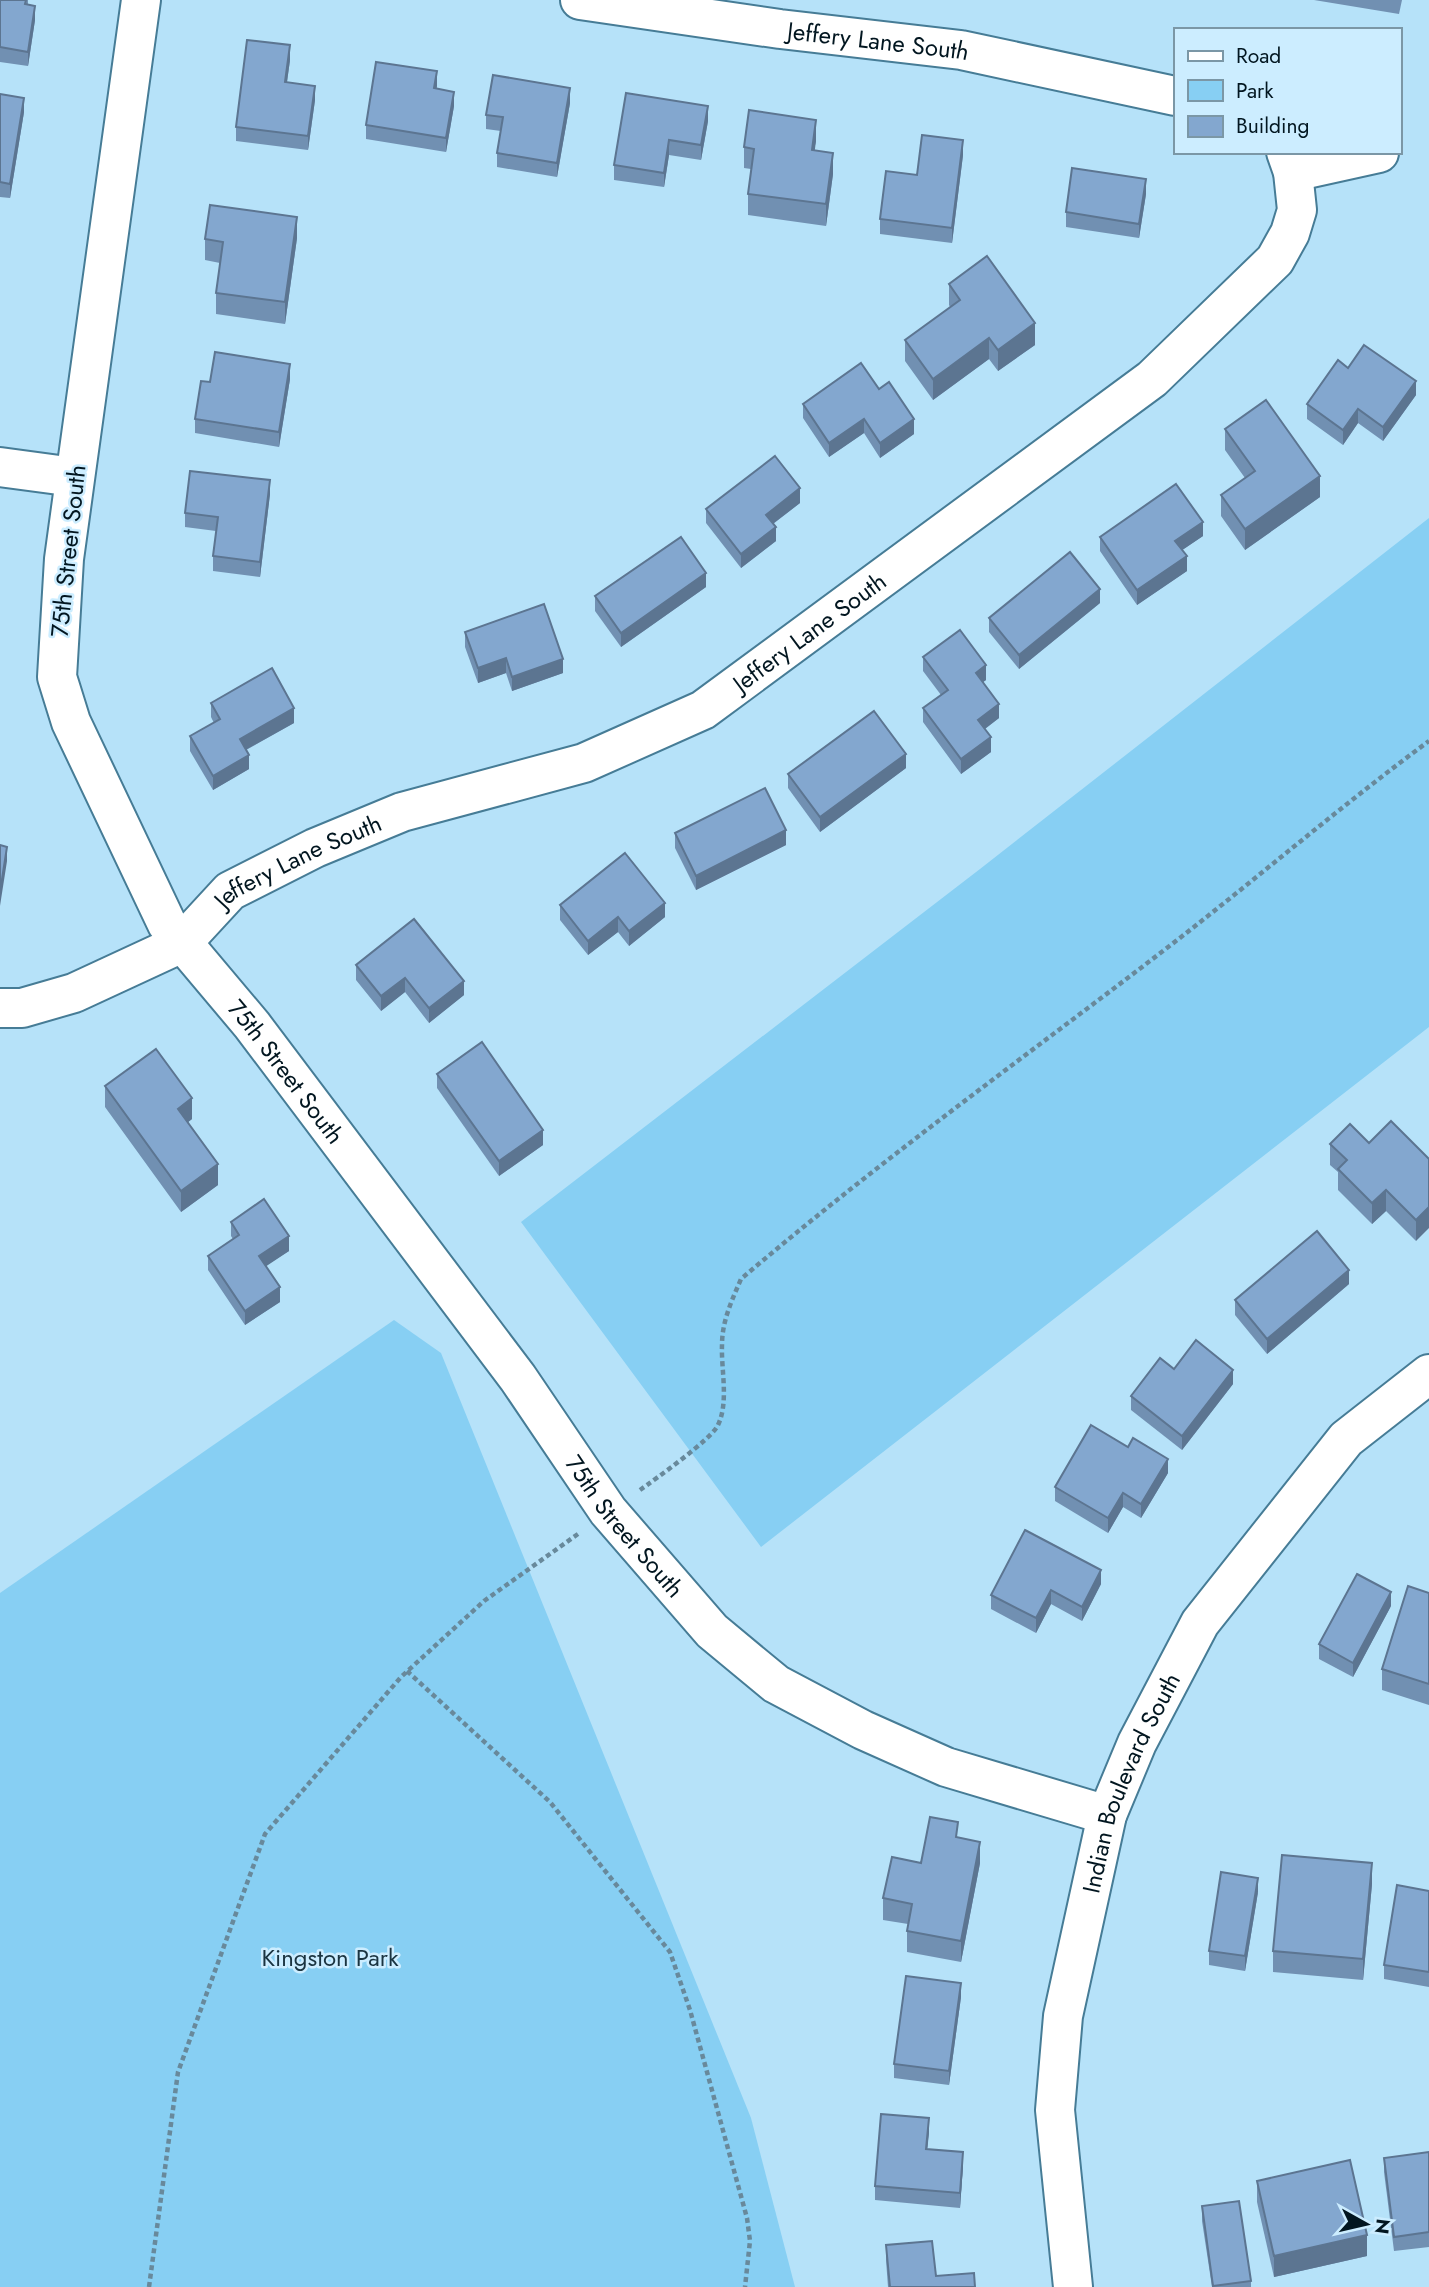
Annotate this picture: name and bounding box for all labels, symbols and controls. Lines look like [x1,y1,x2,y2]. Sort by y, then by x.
street label: Jeffery Lane South [782,12,973,69]
legend [1174,28,1401,154]
text: Road [1236,41,1281,71]
text: Park [1236,76,1274,106]
text: Building [1236,111,1309,141]
street label: 75th Street South [42,463,94,639]
street label: Jeffery Lane South [723,563,893,702]
street label: Jeffery Lane South [203,805,387,918]
street label: 75th Street South [220,992,353,1151]
street label: 75th Street South [557,1448,693,1605]
street label: Indian Boulevard South [1073,1666,1188,1896]
park label: Kingston Park [261,1940,399,1975]
north arrow [1331,2189,1401,2259]
text: N [1368,2217,1397,2236]

